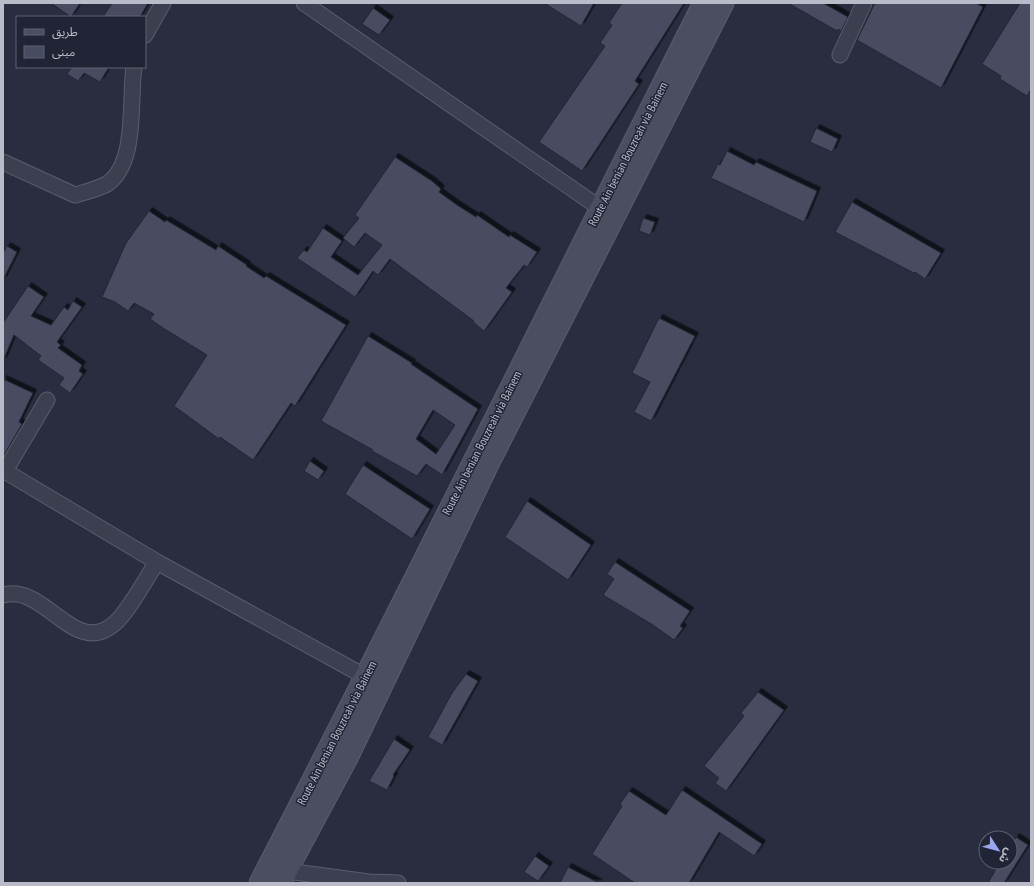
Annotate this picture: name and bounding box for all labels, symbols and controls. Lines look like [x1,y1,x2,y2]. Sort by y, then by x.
legend [16,16,146,68]
text: طريق [52,24,78,40]
text: مبنى [52,44,75,59]
street label: Route Ain benian Bouzreah via Bainem [585,79,671,228]
street label: Route Ain benian Bouzreah via Bainem [439,368,525,517]
street label: Route Ain benian Bouzreah via Bainem [294,658,380,807]
north arrow [978,830,1018,870]
text: ش [996,846,1016,866]

